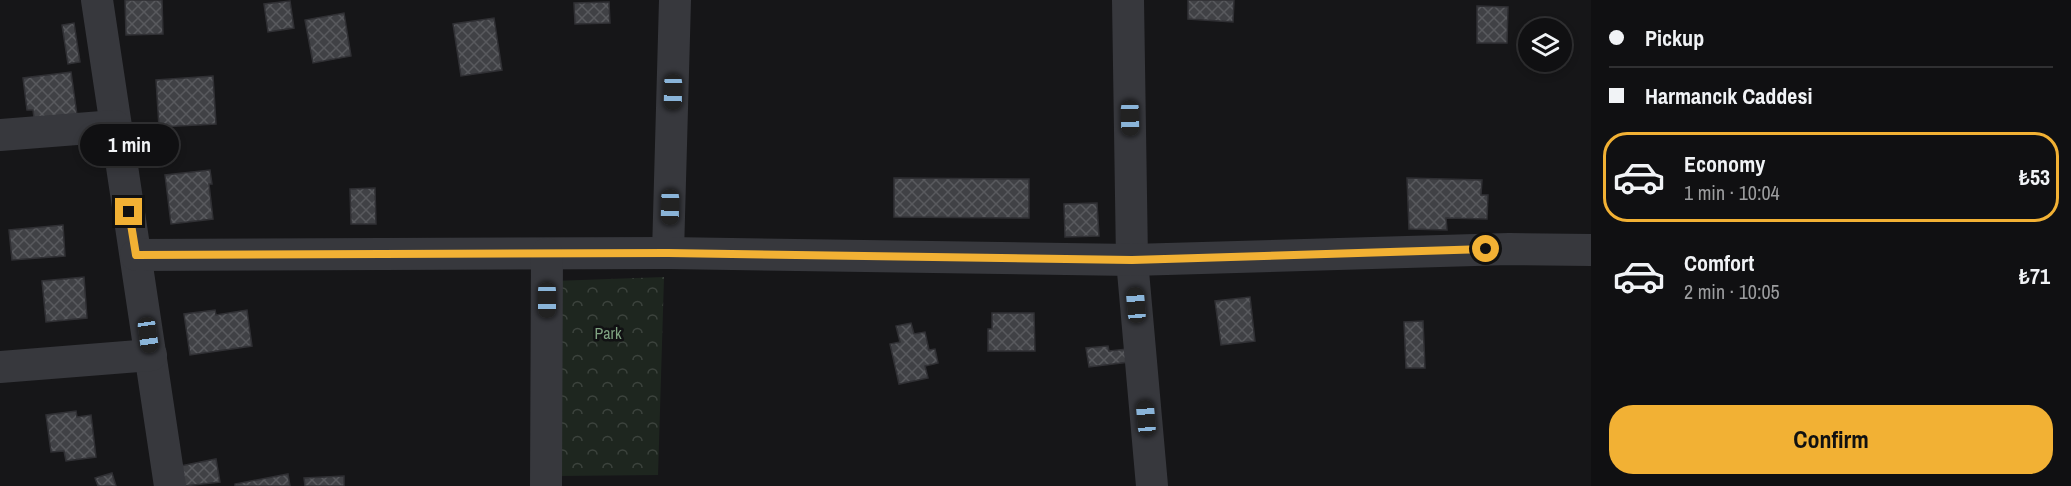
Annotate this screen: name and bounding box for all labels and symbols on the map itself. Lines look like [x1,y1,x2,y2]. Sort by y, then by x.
car [664,74,682,110]
car [1121,100,1139,136]
callout: 1 min [80,125,178,167]
car [661,189,679,225]
route end [115,198,142,225]
route start [1472,235,1499,262]
car [538,282,556,318]
car [1125,286,1147,324]
car [137,316,159,354]
park label: Park [595,322,622,344]
car [1135,399,1157,437]

